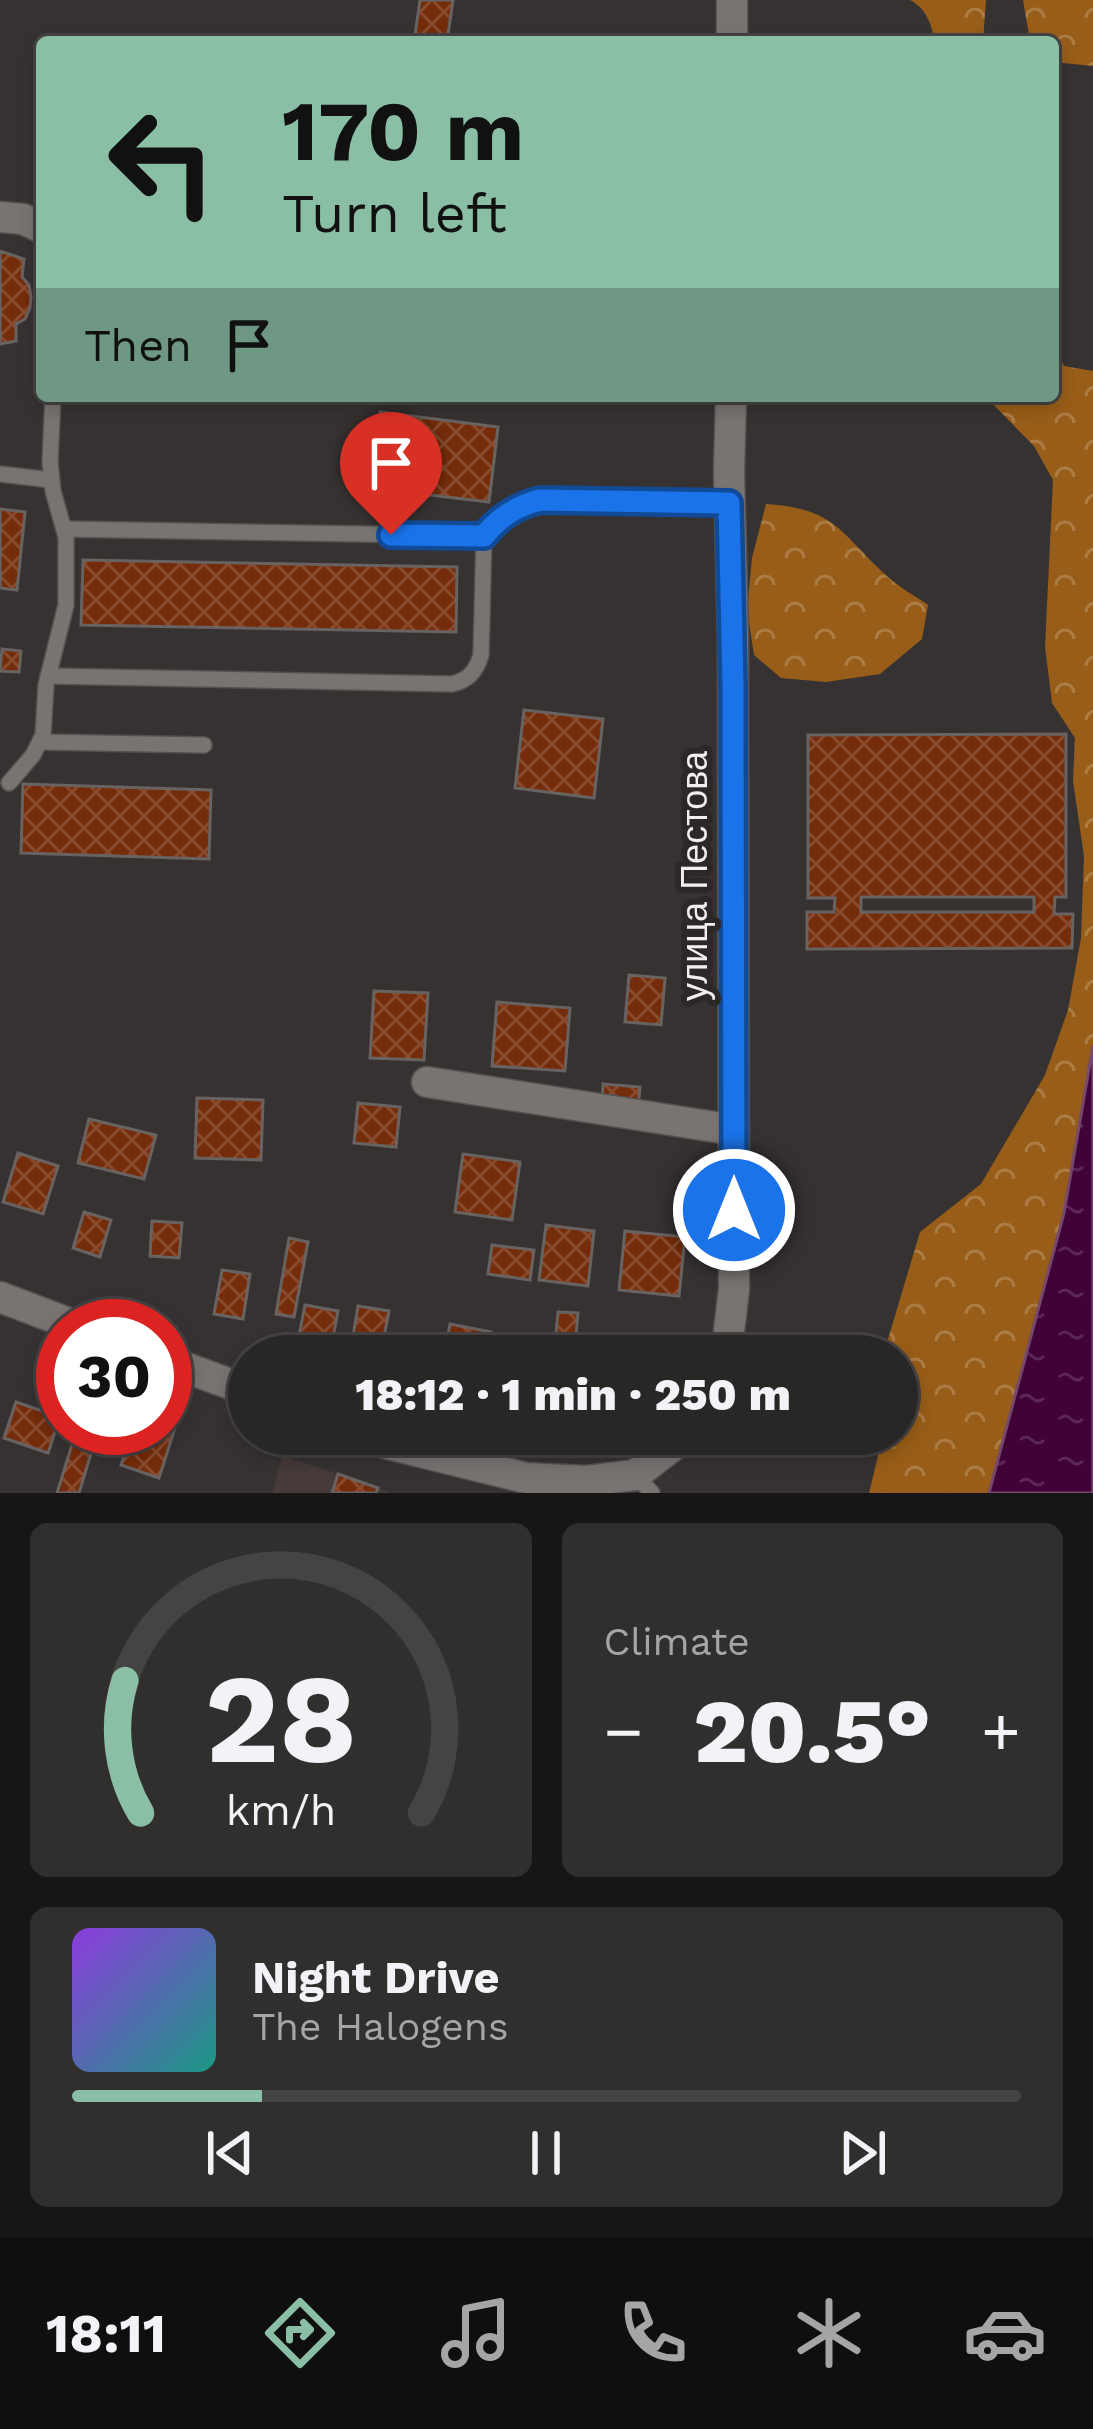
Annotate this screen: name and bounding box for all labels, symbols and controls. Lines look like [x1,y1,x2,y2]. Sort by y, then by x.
text: 170 m [282,82,524,180]
icon: left [84,84,240,240]
text: Turn left [282,182,507,245]
icon: arrive [216,312,282,378]
text: Then [84,319,192,372]
pin [340,412,442,535]
icon: arrive [358,430,424,496]
street label: улица Пестова [674,750,716,1001]
position arrow [671,1147,797,1273]
speed limit sign: 30 [36,1299,192,1455]
text: 18:12 · 1 min · 250 m [355,1368,791,1421]
text: Climate [604,1619,750,1664]
text: 28 [204,1646,357,1792]
text: 20.5° [694,1678,931,1784]
text: − [604,1693,643,1770]
text: + [981,1693,1021,1770]
text: km/h [225,1785,336,1835]
text: Night Drive [252,1951,500,2004]
text: The Halogens [252,2004,508,2049]
icon: previous [197,2120,263,2186]
icon: pause [513,2120,579,2186]
icon: next [830,2120,896,2186]
icon: directions [258,2291,342,2375]
icon: music [434,2291,518,2375]
icon: phone [611,2291,695,2375]
icon: climate [787,2291,871,2375]
icon: car [963,2291,1047,2375]
text: 18:11 [46,2302,166,2365]

